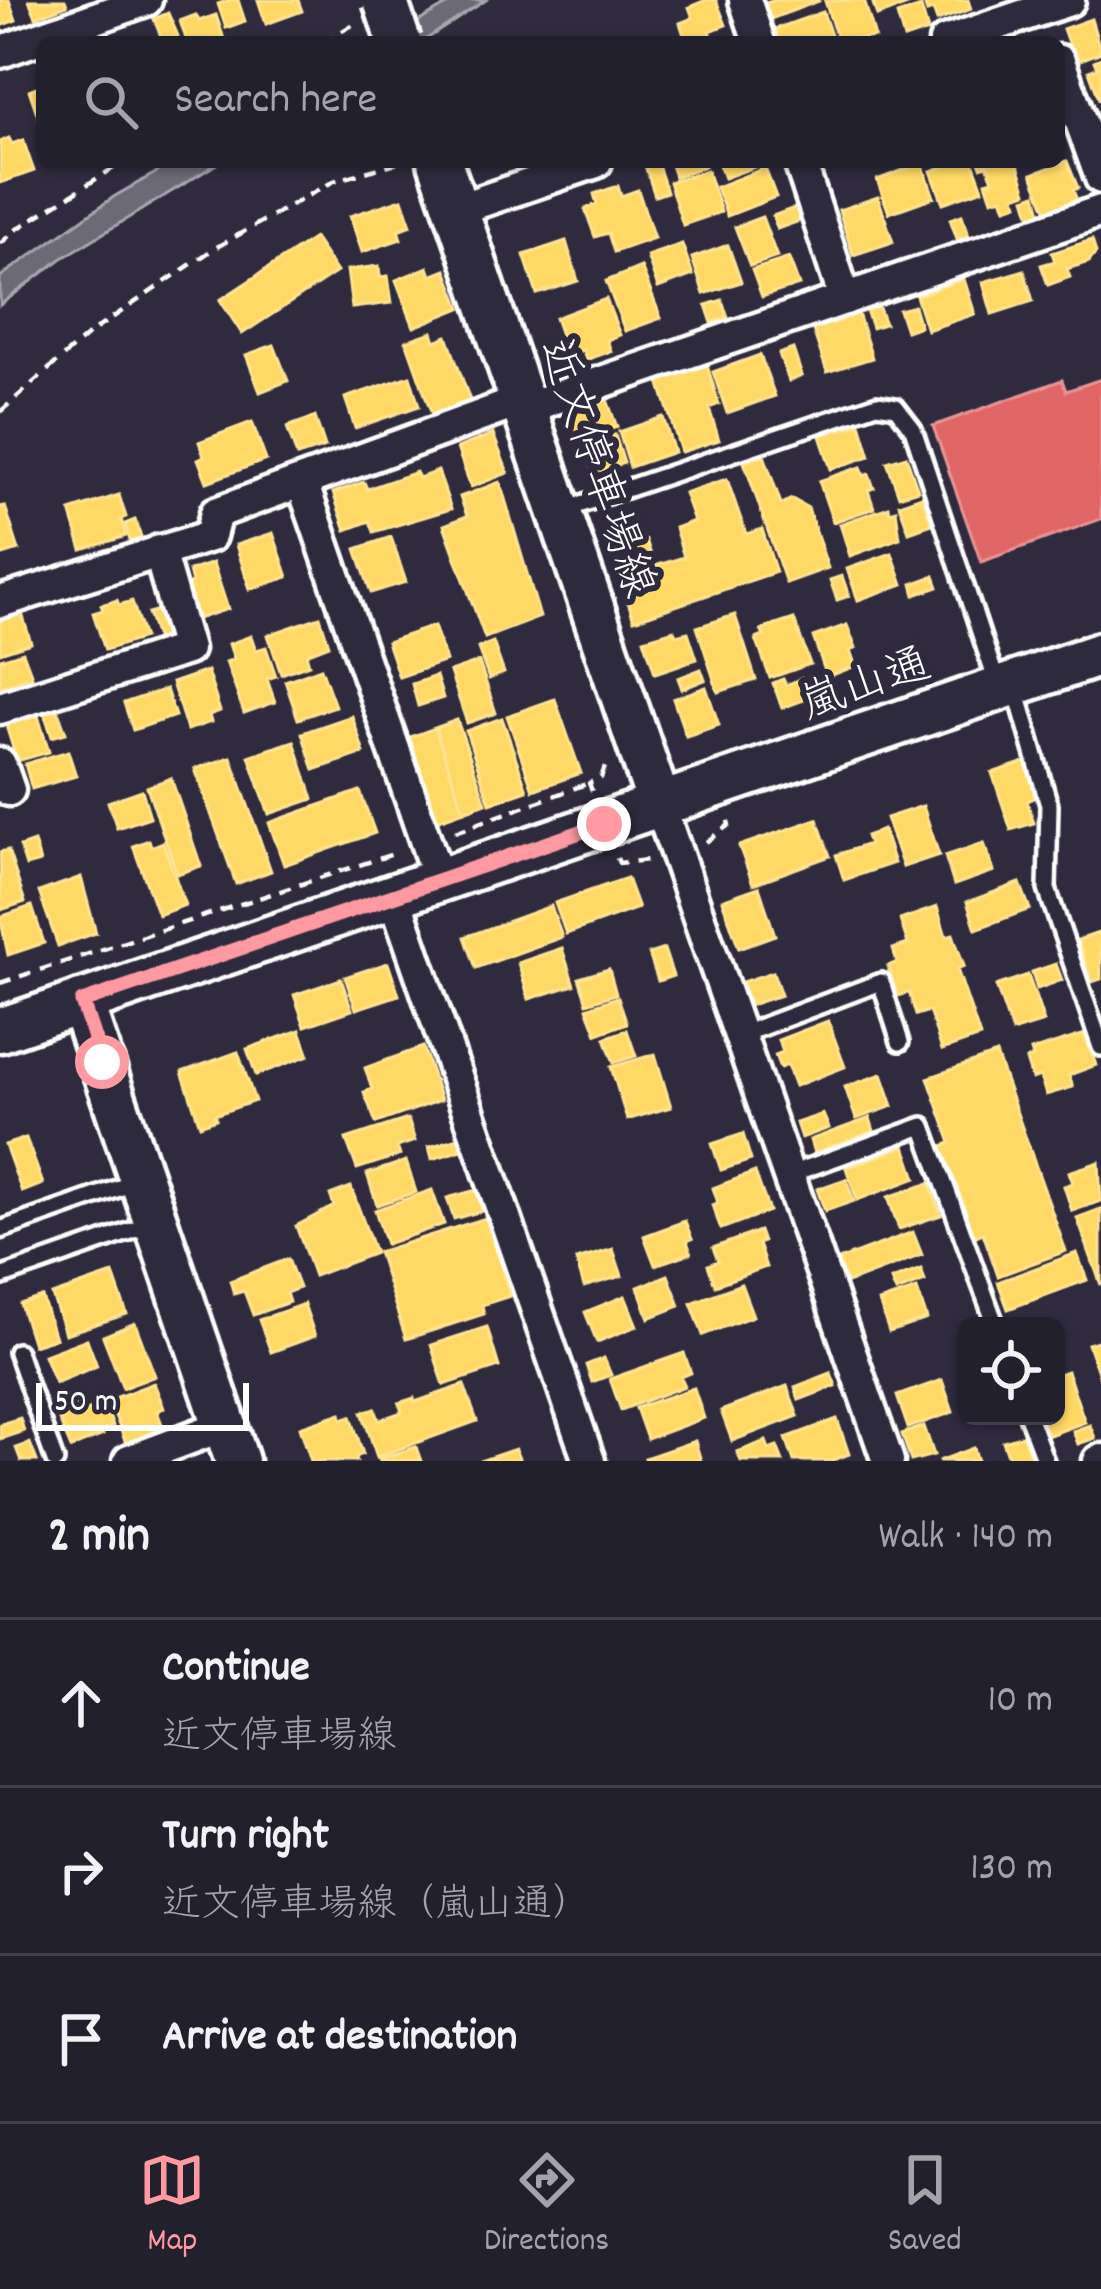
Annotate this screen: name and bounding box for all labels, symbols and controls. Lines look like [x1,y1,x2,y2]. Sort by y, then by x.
search box [36,36,1065,168]
icon: search [78,69,144,135]
text: Search here [174,70,377,134]
street label: 近文停車場線 [519,331,668,607]
street label: 嵐山通 [792,635,941,740]
route end [577,797,631,851]
route start [75,1035,129,1089]
map controls [957,1317,1065,1425]
button: locate [957,1317,1065,1425]
scale bar [36,1377,249,1430]
text: 50 m [54,1380,118,1427]
text: 2 min [48,1503,150,1575]
text: Walk · 140 m [879,1512,1053,1567]
text: Continue [162,1638,310,1702]
icon: ahead [48,1670,114,1736]
text: 10 m [987,1675,1053,1730]
text: 近文停車場線 [162,1712,396,1767]
text: Turn right [162,1806,329,1870]
icon: right [48,1838,114,1904]
text: 130 m [970,1843,1053,1898]
text: 近文停車場線（嵐山通） [162,1880,591,1935]
icon: arrive [48,2006,114,2072]
text: Arrive at destination [162,2007,517,2071]
tab: Map [139,2147,205,2266]
tab: Directions [484,2147,609,2266]
tab: Saved [888,2147,962,2266]

